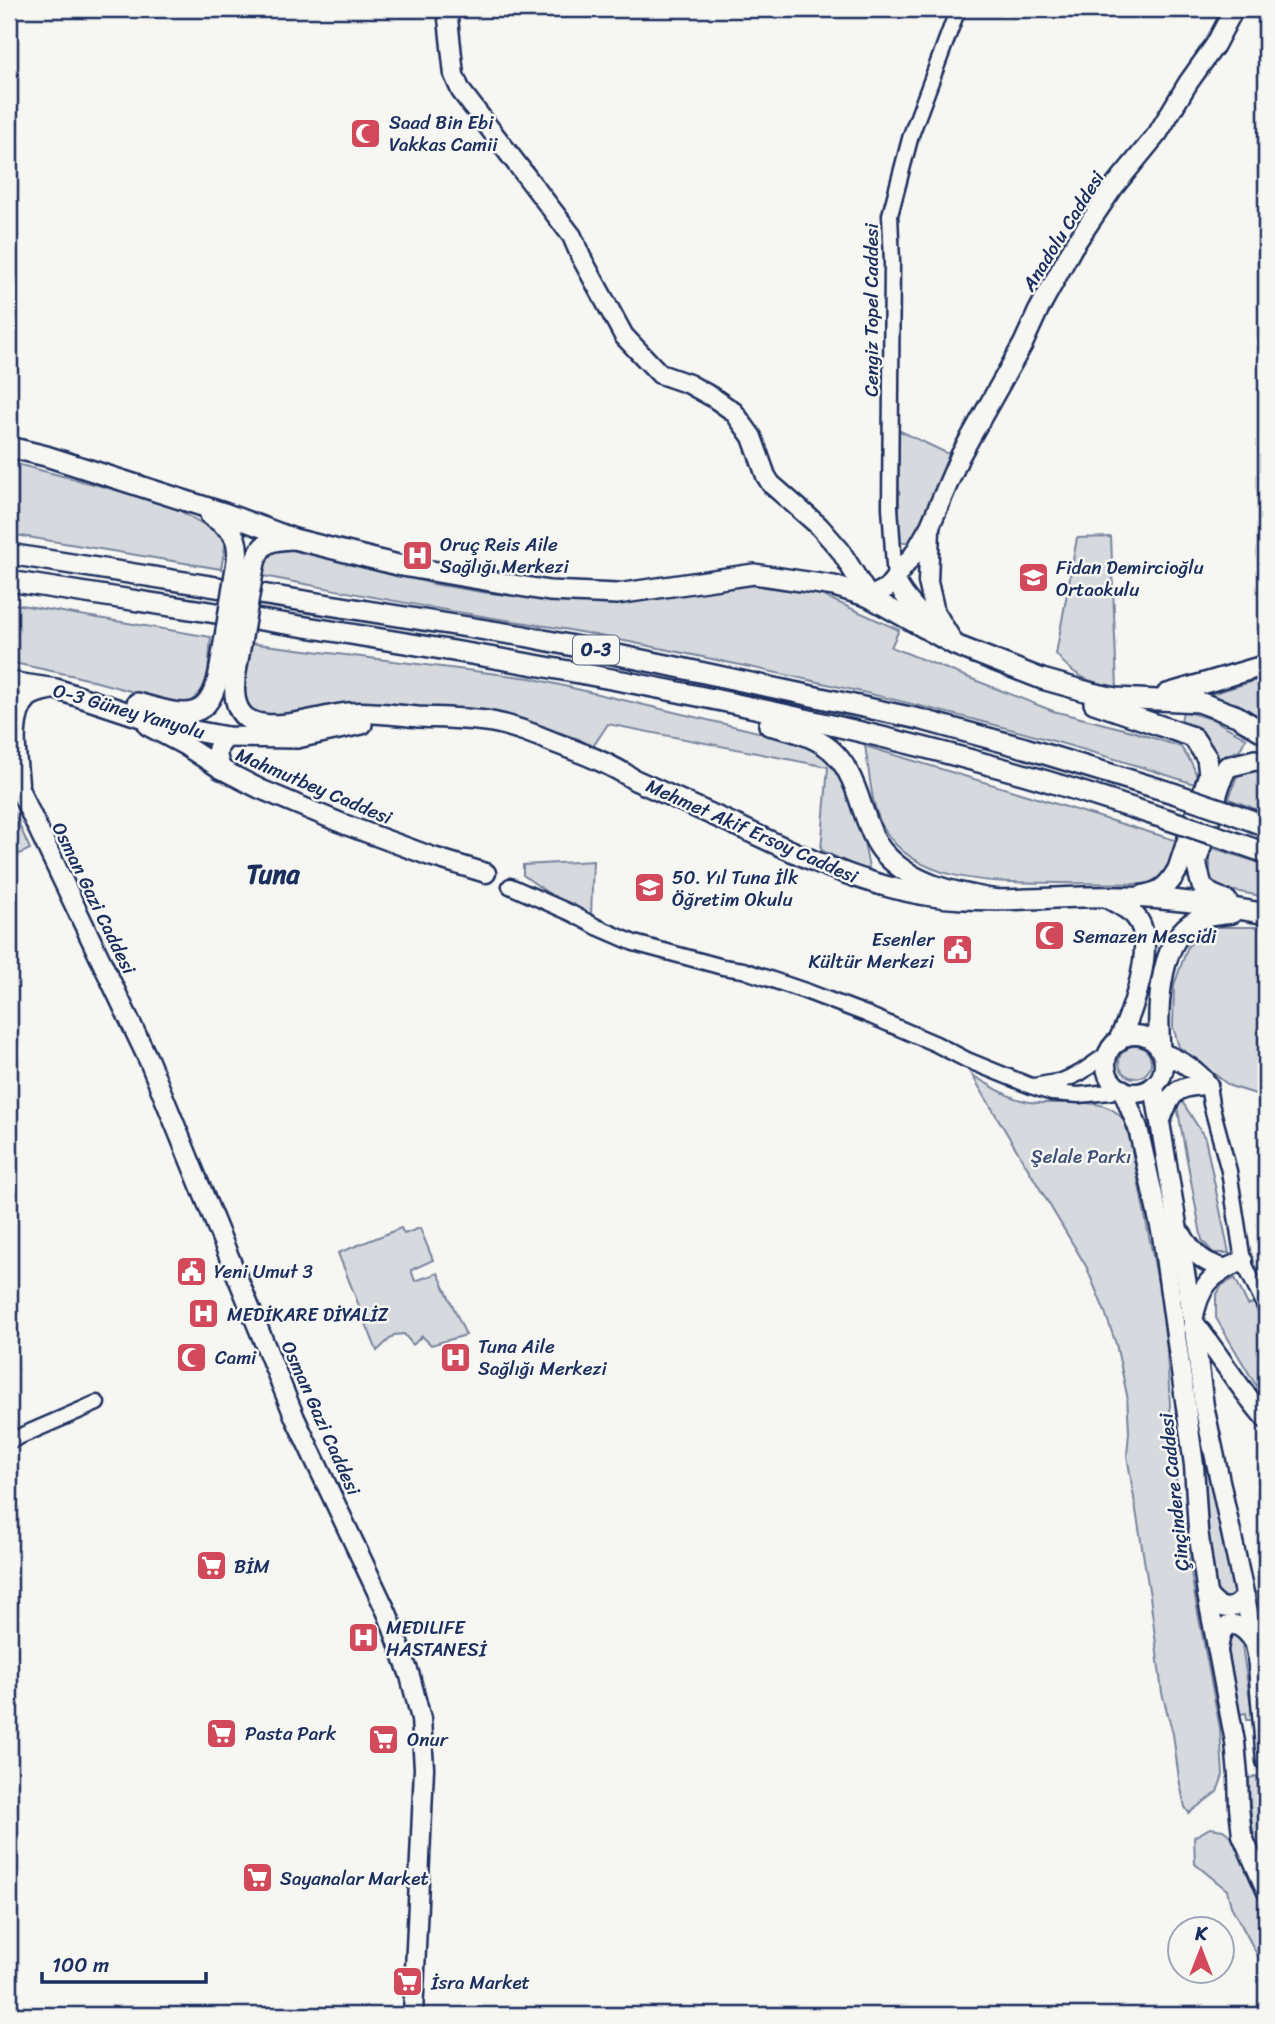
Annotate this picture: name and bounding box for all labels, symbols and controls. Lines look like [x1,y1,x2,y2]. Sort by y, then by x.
place label: Saad Bin Ebi Vakkas Camii [389,106,498,161]
mosque icon: Saad Bin Ebi Vakkas Camii [349,116,383,150]
street label: Anadolu Caddesi [1012,164,1114,299]
street label: Cengiz Topel Caddesi [855,222,888,397]
place label: Oruç Reis Aile Sağlığı Merkezi [440,528,569,583]
hospital icon: Oruç Reis Aile Sağlığı Merkezi [400,538,434,572]
place label: Fidan Demircioğlu Ortaokulu [1056,551,1204,606]
school or university icon: Fidan Demircioğlu Ortaokulu [1016,561,1050,595]
road number: O-3 [573,636,619,664]
street label: O-3 Güney Yanyolu [49,674,209,748]
street label: Mahmutbey Caddesi [231,738,398,834]
street label: Mehmet Akif Ersoy Caddesi [641,769,864,893]
street label: Osman Gazi Caddesi [43,816,146,981]
district label: Tuna [246,851,301,897]
place label: 50. Yıl Tuna İlk Öğretim Okulu [672,861,799,916]
school or university icon: 50. Yıl Tuna İlk Öğretim Okulu [632,871,666,905]
mosque icon: Semazen Mescidi [1033,919,1067,953]
place label: Semazen Mescidi [1073,920,1217,953]
place label: Esenler Kültür Merkezi [808,923,935,978]
public building icon: Esenler Kültür Merkezi [940,933,974,967]
park label: Şelale Parkı [1031,1140,1131,1173]
public building icon: Yeni Umut 3 [174,1254,208,1288]
place label: Yeni Umut 3 [214,1255,314,1288]
hospital icon: MEDİKARE DİYALİZ [187,1297,221,1331]
place label: MEDİKARE DİYALİZ [227,1298,389,1331]
place label: Tuna Aile Sağlığı Merkezi [478,1330,607,1385]
street label: Osman Gazi Caddesi [272,1335,370,1501]
mosque icon: Cami [175,1340,209,1374]
hospital icon: Tuna Aile Sağlığı Merkezi [438,1340,472,1374]
place label: Cami [215,1341,257,1374]
street label: Çinçindere Caddesi [1149,1411,1199,1573]
supermarket icon: BİM [194,1549,228,1583]
place label: BİM [234,1550,270,1583]
place label: MEDILIFE HASTANESİ [386,1611,488,1666]
hospital icon: MEDILIFE HASTANESİ [346,1621,380,1655]
supermarket icon: Pasta Park [205,1716,239,1750]
place label: Pasta Park [245,1717,337,1750]
supermarket icon: Onur [367,1722,401,1756]
place label: Onur [407,1723,449,1756]
supermarket icon: Sayanalar Market [240,1861,274,1895]
place label: Sayanalar Market [280,1862,429,1895]
north arrow [1166,1916,1236,1986]
text: K [1194,1917,1208,1950]
scale bar [42,1940,206,1984]
text: 100 m [52,1946,109,1984]
supermarket icon: İsra Market [391,1965,425,1999]
place label: İsra Market [430,1966,530,1999]

